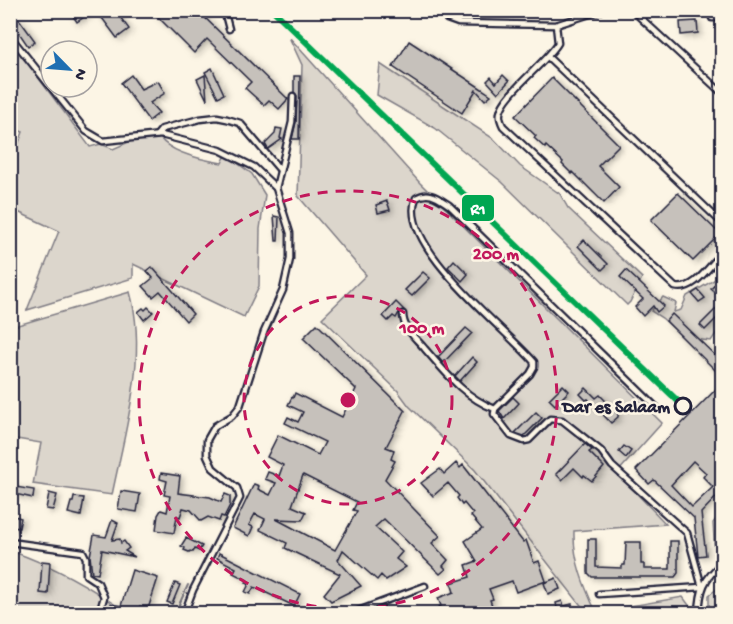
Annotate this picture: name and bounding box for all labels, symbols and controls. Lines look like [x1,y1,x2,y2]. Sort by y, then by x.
north arrow [39,39,99,99]
text: N [68,65,90,83]
line badge: R1 [461,194,495,222]
text: R1 [470,202,485,221]
text: 200 m [473,245,519,266]
text: 100 m [399,319,445,340]
centre of rings [338,390,358,410]
marker: Dar es Salaam [674,397,692,415]
place label: Dar es Salaam [560,398,670,419]

